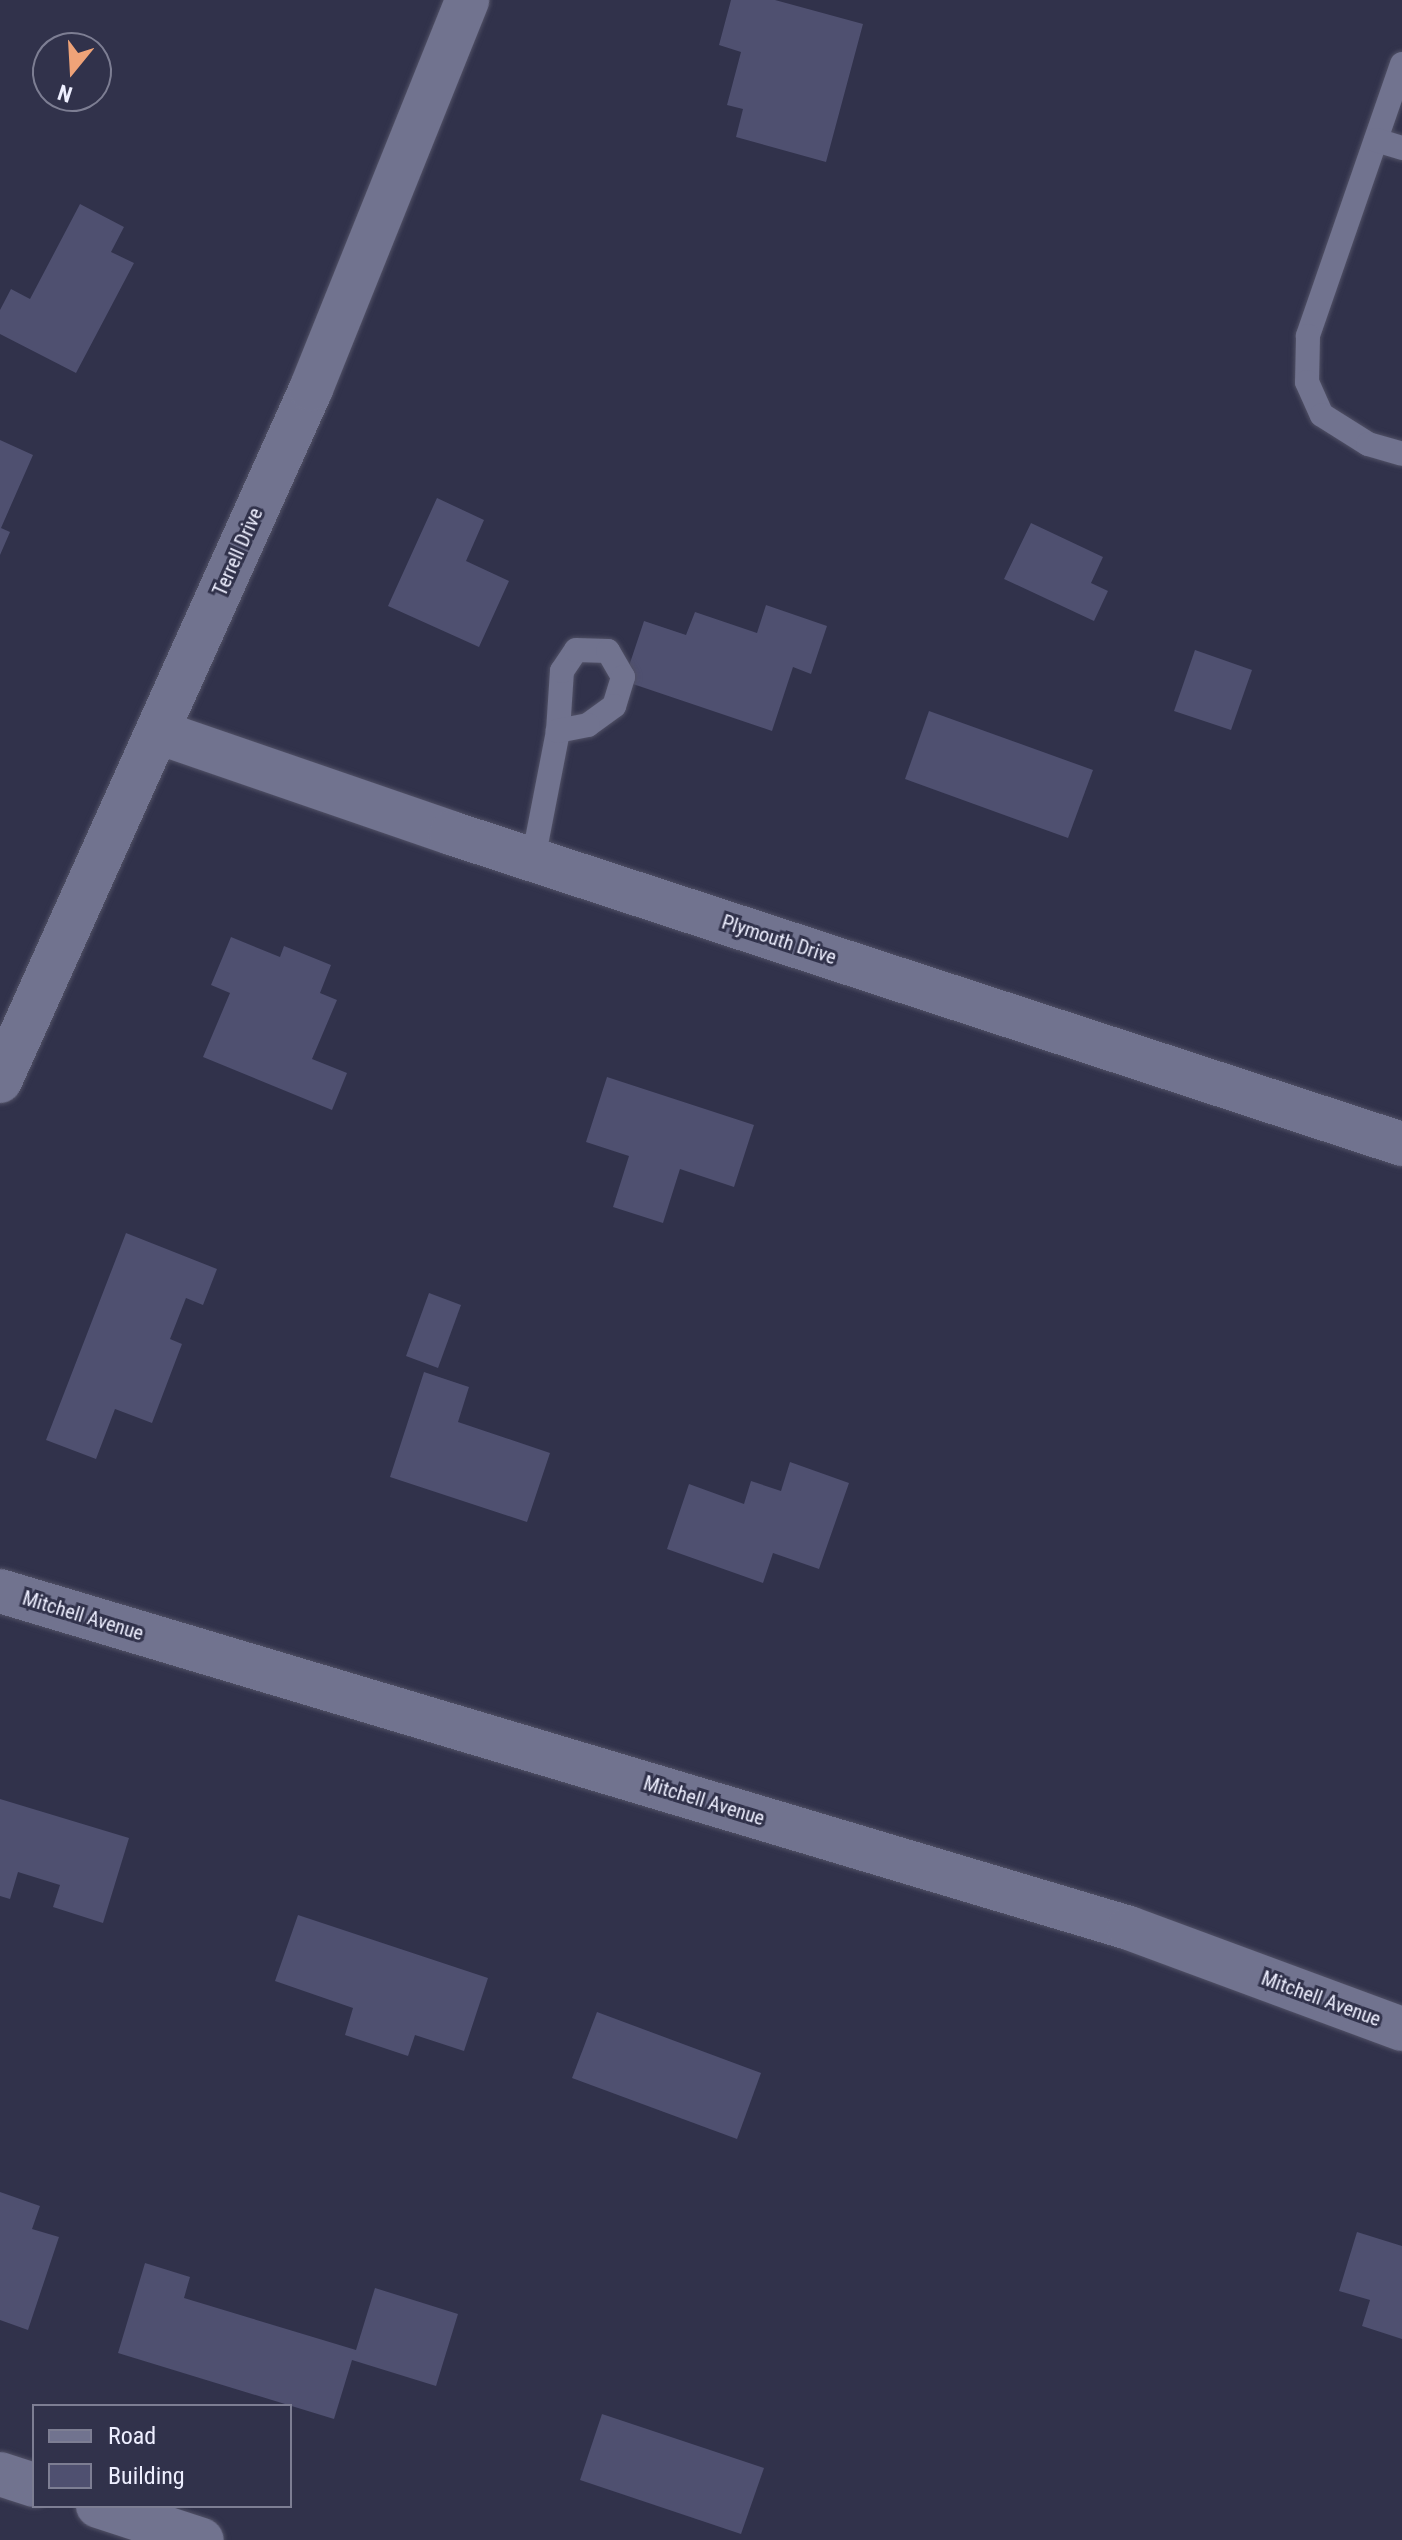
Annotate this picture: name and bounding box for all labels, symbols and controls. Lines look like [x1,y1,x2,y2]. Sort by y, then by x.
north arrow [32,32,112,112]
text: N [55,79,75,107]
street label: Terrell Drive [208,504,268,600]
street label: Plymouth Drive [719,910,839,970]
street label: Mitchell Avenue [20,1586,146,1646]
street label: Mitchell Avenue [641,1771,767,1831]
street label: Mitchell Avenue [1258,1966,1384,2032]
legend [32,2404,292,2508]
text: Road [108,2422,156,2450]
text: Building [108,2462,185,2490]

